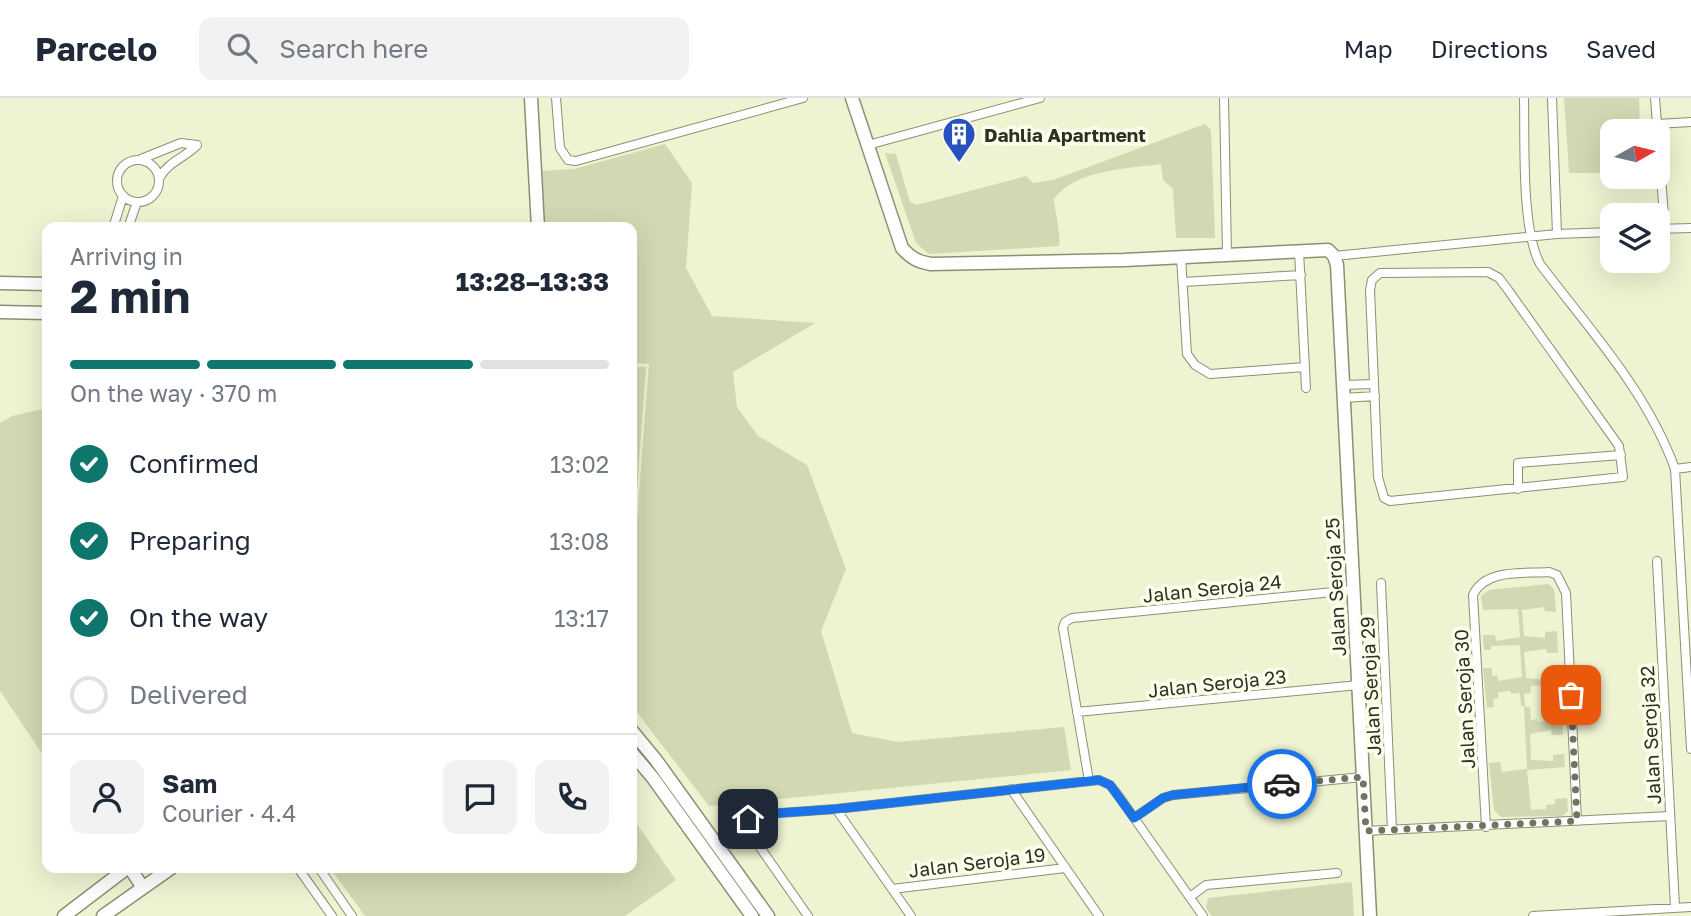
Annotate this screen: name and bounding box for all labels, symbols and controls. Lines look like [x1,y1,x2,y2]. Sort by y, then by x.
search box [199,17,689,80]
text: Parcelo [35,29,157,68]
icon: search [223,29,261,67]
text: Search here [279,33,428,64]
text: Map [1344,34,1393,63]
text: Directions [1431,34,1548,63]
text: Saved [1586,34,1656,63]
building icon: Dahlia Apartment [940,115,978,164]
north arrow [1600,119,1670,189]
map controls [1600,119,1670,273]
place label: Dahlia Apartment [984,123,1146,146]
button: layers [1600,203,1670,273]
text: Arriving in [70,242,183,270]
text: 13:28–13:33 [456,266,609,297]
text: 2 min [70,268,190,323]
text: On the way · 370 m [70,379,277,407]
icon: check [70,445,108,483]
text: Confirmed [129,448,259,479]
text: 13:02 [550,450,609,478]
street label: Jalan Seroja 25 [1320,517,1350,657]
icon: check [70,522,108,560]
text: Preparing [129,525,251,556]
text: 13:08 [549,527,609,555]
street label: Jalan Seroja 24 [1141,569,1283,607]
icon: check [70,599,108,637]
text: On the way [129,602,268,633]
text: 13:17 [554,604,609,632]
street label: Jalan Seroja 29 [1355,616,1385,756]
street label: Jalan Seroja 30 [1449,629,1479,769]
street label: Jalan Seroja 23 [1147,664,1287,702]
pin [1541,665,1601,725]
street label: Jalan Seroja 32 [1635,665,1665,805]
icon: bag [1552,676,1590,714]
text: Delivered [129,679,248,710]
courier [1247,749,1317,819]
button: person [70,760,144,834]
button: chat [443,760,517,834]
button: phone [535,760,609,834]
icon: car [1263,765,1301,803]
text: Sam [162,768,217,799]
pin [718,789,778,849]
text: Courier · 4.4 [162,799,296,827]
icon: home [729,800,767,838]
street label: Jalan Seroja 19 [907,842,1047,882]

